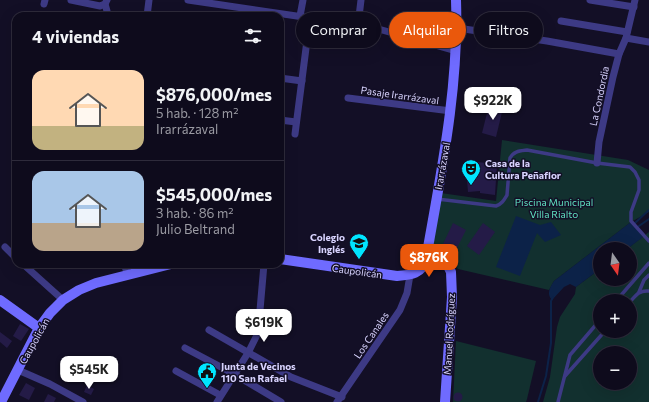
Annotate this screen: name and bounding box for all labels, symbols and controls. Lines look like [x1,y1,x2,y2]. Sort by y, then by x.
chip: Comprar [296,12,381,48]
chip: Alquilar [389,12,466,48]
chip: Filtros [474,12,543,48]
icon: filters [242,25,264,47]
text: 4 viviendas [32,26,119,47]
street label: La Condordia [587,65,611,127]
text: $876,000/mes [156,84,272,105]
street label: Pasaje Irarrázaval [360,84,440,106]
icon: home [64,86,112,134]
pin: $922K [465,87,521,121]
text: $922K [473,92,513,108]
text: 5 hab. · 128 m² [156,105,238,121]
text: Irarrázaval [156,121,218,137]
street label: Irarrázaval [432,141,452,191]
place label: Casa de la Cultura Peñaflor [485,157,561,181]
theatre icon: Casa de la Cultura Peñaflor [460,158,482,186]
text: $545,000/mes [156,184,272,205]
icon: home [64,187,112,235]
park label: Piscina Municipal Villa Rialto [515,196,593,220]
text: 3 hab. · 86 m² [156,205,233,221]
text: Julio Beltrand [156,221,235,237]
place label: Colegio Inglés [310,231,345,255]
school or university icon: Colegio Inglés [348,232,370,260]
north arrow [593,242,637,286]
map controls [593,242,637,390]
pin: $876K [401,244,457,278]
text: $876K [409,249,449,265]
street label: Caupolicán [331,262,383,280]
street label: Manuel Rodríguez [441,293,457,375]
button: + [593,294,637,338]
pin: $619K [236,309,292,343]
street label: Los Canales [351,309,391,361]
text: $619K [245,314,283,330]
street label: Caupolicán [17,316,51,366]
button: − [593,346,637,390]
pin: $545K [61,356,117,390]
place label: Junta de Vecinos 110 San Rafael [221,360,296,384]
text: $545K [69,361,109,377]
public building icon: Junta de Vecinos 110 San Rafael [196,361,218,389]

